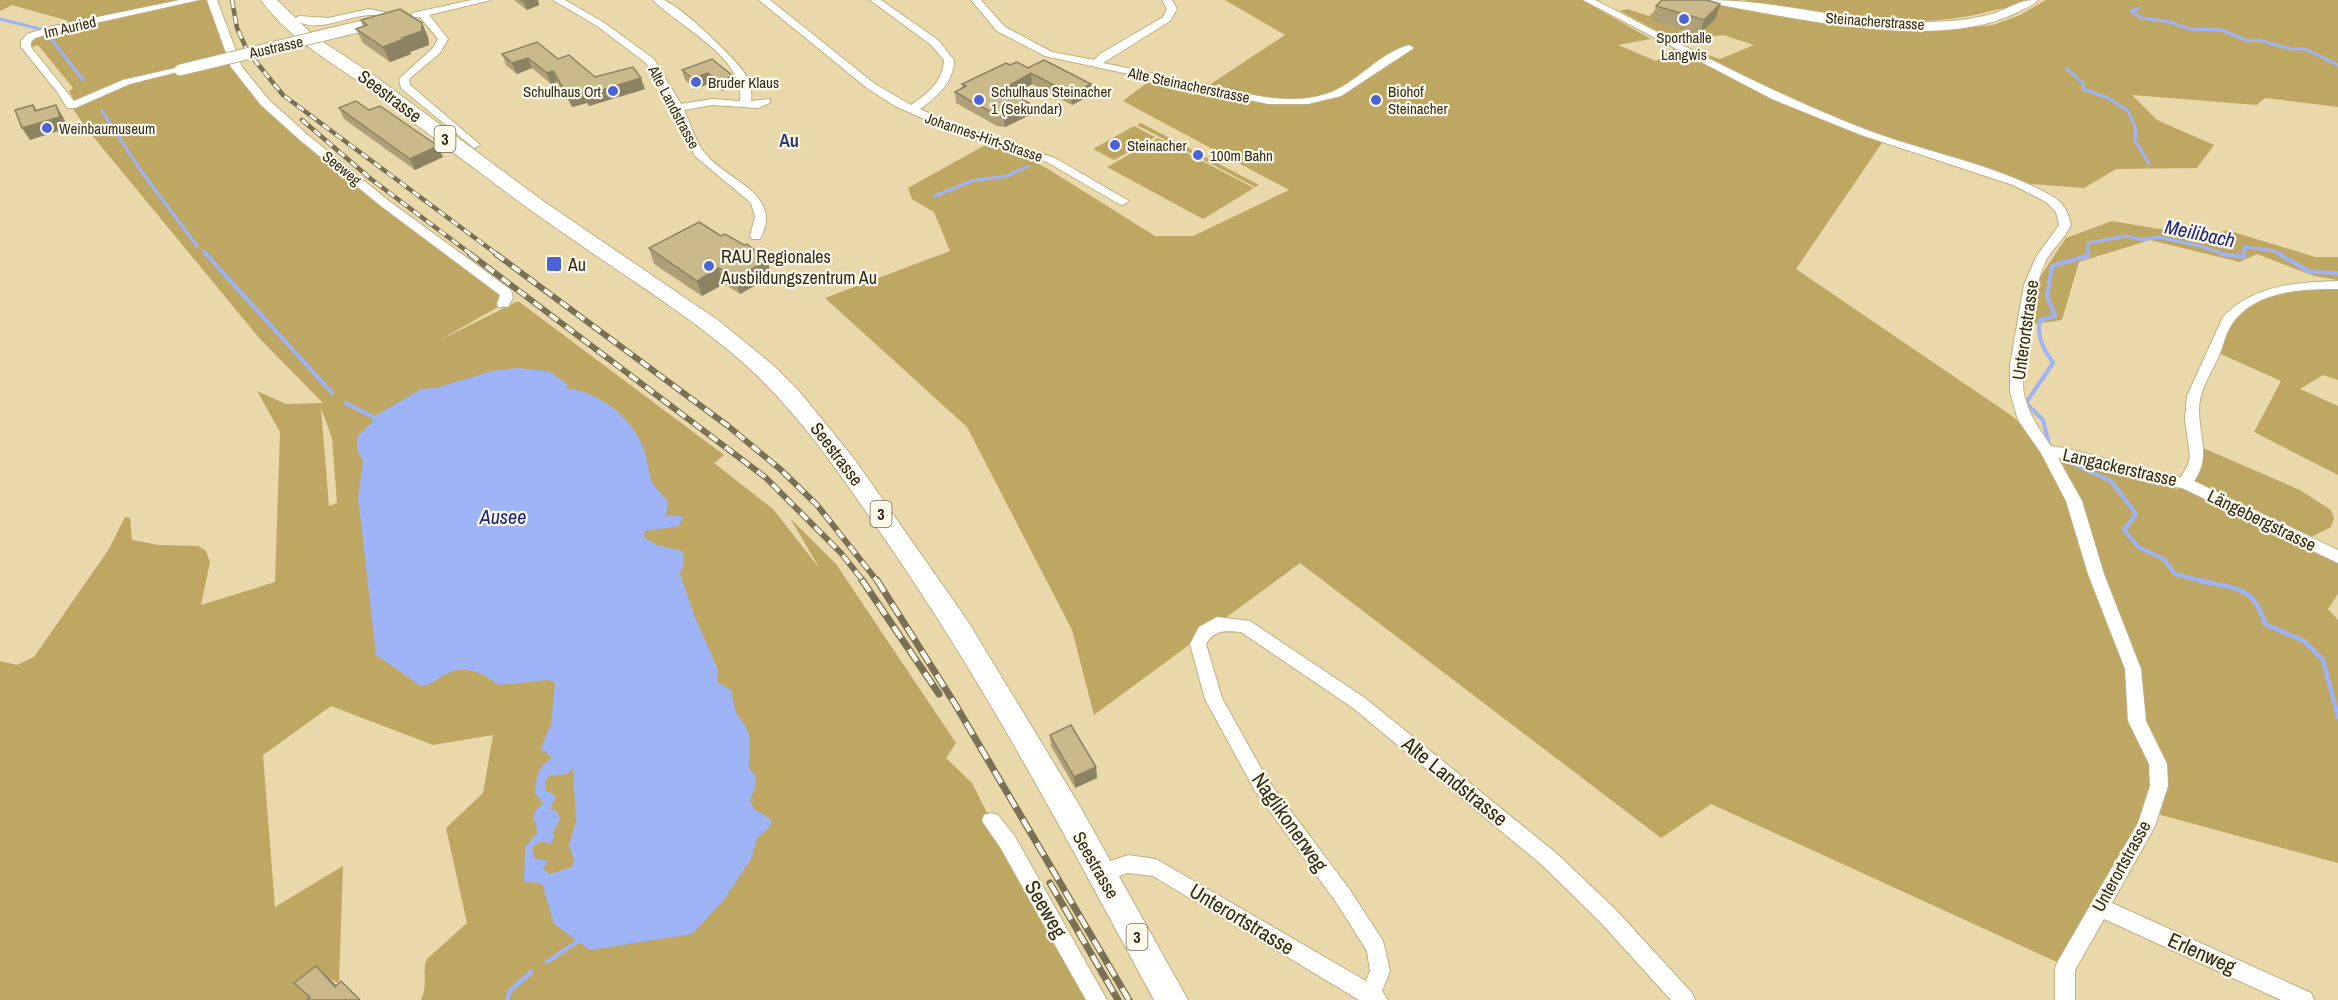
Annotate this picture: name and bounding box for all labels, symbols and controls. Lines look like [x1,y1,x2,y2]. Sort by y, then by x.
street label: Steinacherstrasse [1825,7,1925,35]
street label: Im Auried [42,11,98,43]
marker: Sporthalle Langwis [1677,12,1691,26]
place label: Sporthalle Langwis [1656,27,1712,65]
street label: Austrasse [246,31,305,64]
street label: Alte Landstrasse [643,61,705,153]
street label: Alte Steinacherstrasse [1125,62,1252,108]
street label: Seestrasse [353,64,427,128]
place label: Bruder Klaus [708,72,779,93]
marker: Bruder Klaus [689,75,703,89]
place label: Schulhaus Ort [523,81,602,102]
place label: Schulhaus Steinacher 1 (Sekundar) [991,81,1111,119]
place label: Biohof Steinacher [1388,81,1448,119]
marker: Schulhaus Ort [606,84,620,98]
marker: Schulhaus Steinacher 1 (Sekundar) [972,93,986,107]
marker: Biohof Steinacher [1369,93,1383,107]
street label: Johannes-Hirt-Strasse [922,107,1046,167]
place label: Weinbaumuseum [59,118,155,139]
marker: Weinbaumuseum [40,121,54,135]
road number: 3 [434,126,456,152]
district label: Au [779,128,799,153]
place label: Steinacher [1127,135,1187,156]
marker: Steinacher [1108,138,1122,152]
place label: 100m Bahn [1210,145,1273,166]
street label: Seeweg [318,146,366,190]
marker: 100m Bahn [1191,148,1205,162]
water label: Meilibach [2162,212,2238,254]
place label: RAU Regionales Ausbildungszentrum Au [720,244,877,290]
place label: Au [567,252,586,277]
marker: Au [545,255,563,273]
marker: RAU Regionales Ausbildungszentrum Au [702,259,716,273]
street label: Unterortstrasse [2006,278,2044,382]
street label: Seestrasse [805,417,869,491]
street label: Langackerstrasse [2060,442,2180,492]
street label: Längebergstrasse [2203,483,2321,557]
road number: 3 [870,501,892,527]
water label: Ausee [479,503,526,530]
street label: Alte Landstrasse [1395,729,1514,833]
street label: Naglikonerweg [1245,767,1335,878]
street label: Unterortstrasse [2086,816,2156,916]
street label: Seestrasse [1067,827,1125,903]
street label: Seeweg [1018,875,1074,944]
street label: Unterortstrasse [1184,876,1300,962]
road number: 3 [1126,924,1148,950]
street label: Erlenweg [2163,925,2241,981]

